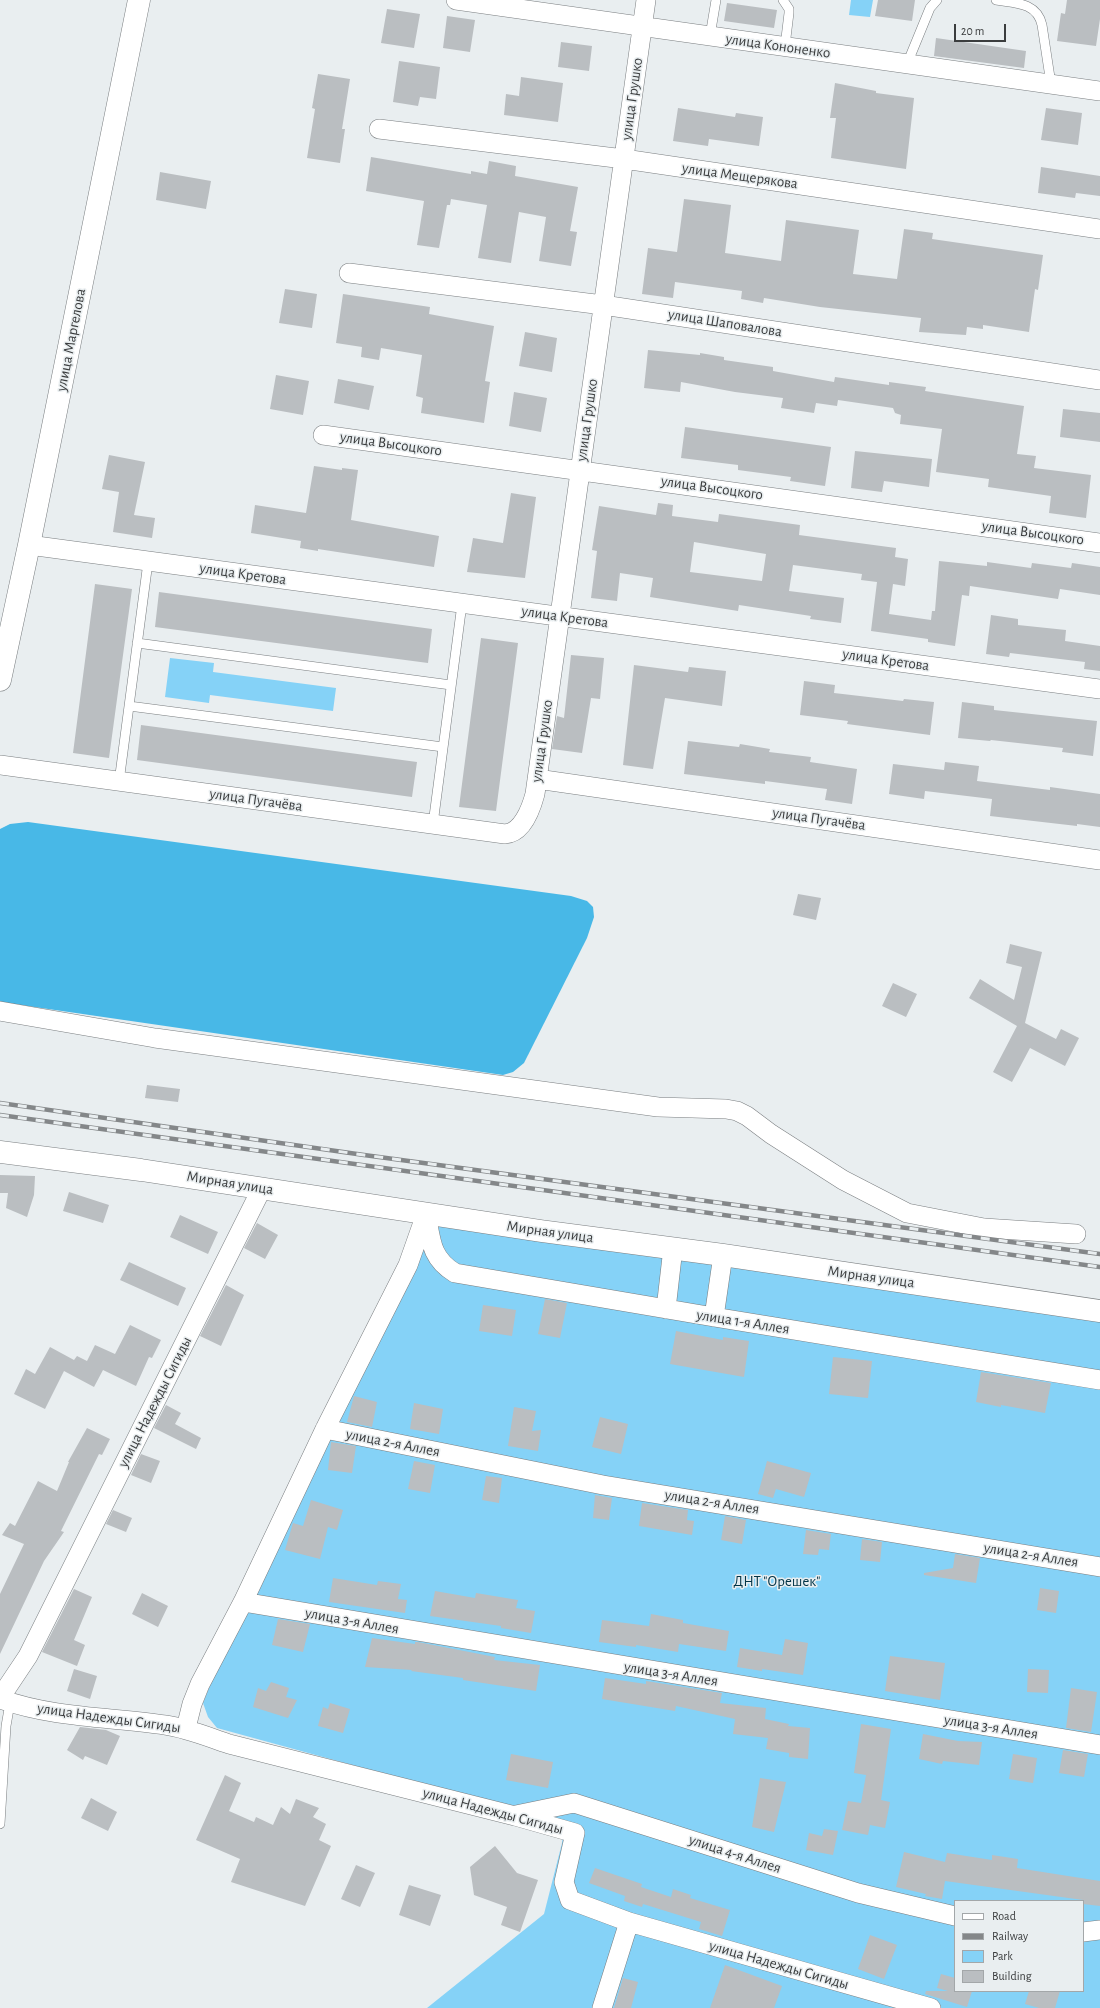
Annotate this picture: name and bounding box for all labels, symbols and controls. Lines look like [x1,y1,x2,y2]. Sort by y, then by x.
scale bar [956,16,1008,42]
text: 20 m [961,25,984,37]
street label: улица Кононенко [725,30,831,62]
street label: улица Грушко [617,57,647,141]
street label: улица Мещерякова [681,159,799,193]
street label: улица Маргелова [52,287,90,393]
street label: улица Шаповалова [667,305,783,341]
street label: улица Грушко [572,378,602,462]
street label: улица Высоцкого [339,428,443,460]
street label: улица Высоцкого [660,472,764,504]
street label: улица Высоцкого [981,517,1085,549]
street label: улица Кретова [198,559,288,589]
street label: улица Кретова [520,602,610,632]
street label: улица Кретова [841,645,931,675]
street label: улица Грушко [527,699,557,783]
street label: улица Пугачёва [208,785,304,815]
street label: улица Пугачёва [771,804,867,834]
street label: Мирная улица [185,1167,275,1199]
street label: Мирная улица [505,1217,595,1247]
street label: Мирная улица [826,1262,916,1292]
street label: улица 1-я Аллея [695,1306,791,1338]
street label: улица Надежды Сигиды [114,1334,196,1470]
street label: улица 2-я Аллея [344,1425,442,1461]
street label: улица 2-я Аллея [663,1486,761,1518]
street label: улица 2-я Аллея [982,1539,1080,1571]
park label: ДНТ "Орешек" [734,1572,820,1590]
street label: улица 3-я Аллея [304,1604,400,1638]
street label: улица 3-я Аллея [623,1658,719,1690]
street label: улица Надежды Сигиды [36,1699,182,1737]
street label: улица 3-я Аллея [943,1711,1039,1743]
street label: улица Надежды Сигиды [421,1784,565,1838]
street label: улица 4-я Аллея [687,1831,783,1877]
legend [954,1900,1084,1992]
text: Road [992,1910,1016,1922]
text: Railway [992,1930,1028,1942]
street label: улица Надежды Сигиды [707,1936,851,1994]
text: Park [992,1950,1013,1962]
text: Building [992,1970,1032,1982]

